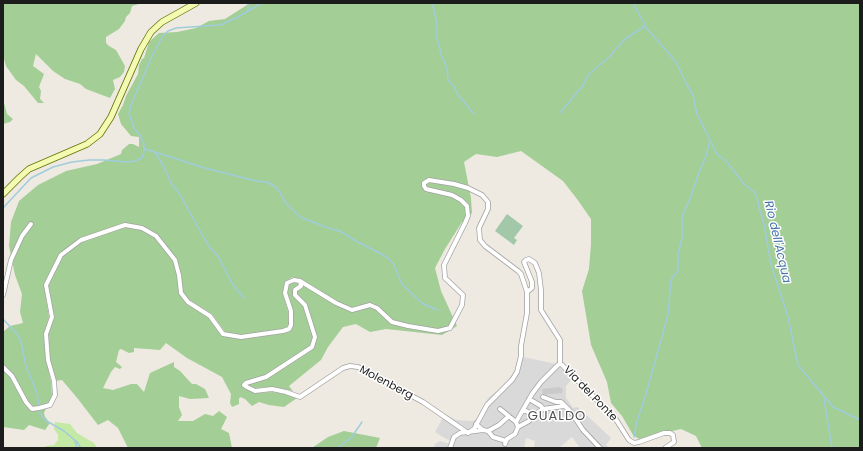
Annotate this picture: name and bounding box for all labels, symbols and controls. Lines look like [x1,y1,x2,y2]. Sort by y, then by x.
water label: Rio dell'Acqua [761,199,793,285]
street label: Molenberg [357,363,415,403]
street label: Via del Ponte [560,364,620,424]
district label: GUALDO [528,409,586,425]

